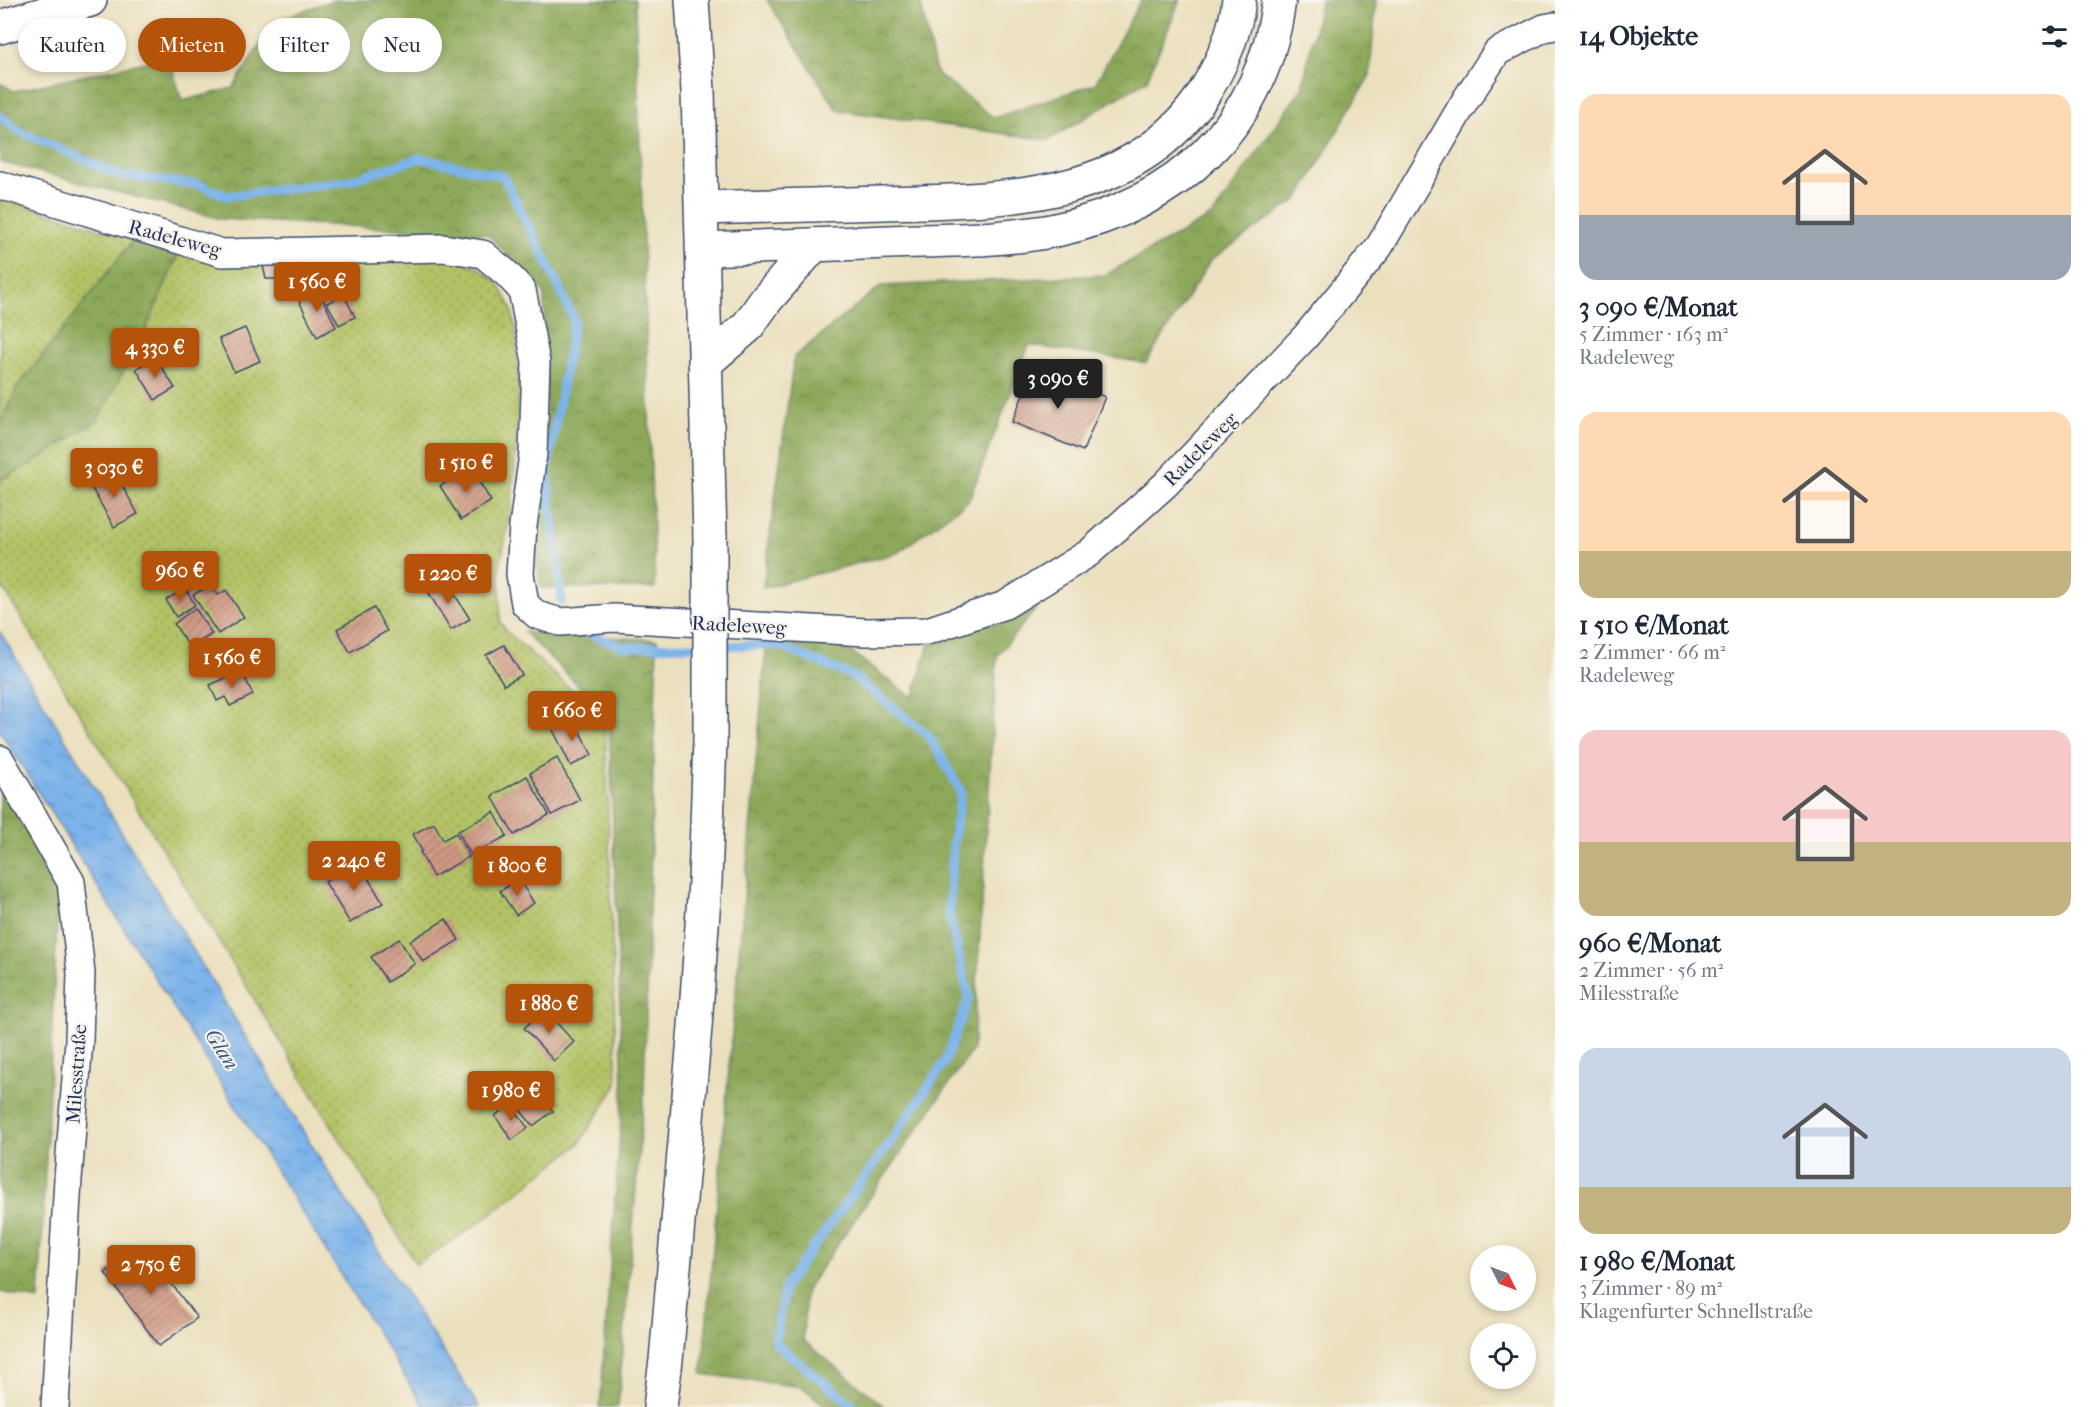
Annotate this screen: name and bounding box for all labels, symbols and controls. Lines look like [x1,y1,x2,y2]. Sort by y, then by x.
chip: Kaufen [18,18,126,72]
chip: Mieten [138,18,246,72]
chip: Filter [258,18,350,72]
chip: Neu [362,18,442,72]
icon: filters [2038,20,2071,53]
text: 14 Objekte [1579,21,1698,52]
icon: home [1771,133,1879,241]
street label: Radeleweg [126,215,224,262]
pin: 1 560 € [262,262,372,313]
text: 1 560 € [288,270,346,293]
text: 3 090 €/Monat [1579,292,1738,323]
text: 5 Zimmer · 163 m² [1579,323,1728,346]
pin: 4 330 € [100,328,210,379]
text: 4 330 € [125,336,185,359]
text: Radeleweg [1579,346,1674,369]
pin: 3 090 € [1003,359,1113,410]
text: 3 090 € [1027,367,1089,390]
street label: Radeleweg [1159,407,1242,491]
pin: 1 510 € [411,443,521,494]
pin: 3 030 € [59,448,169,499]
text: 1 510 € [439,451,493,474]
icon: home [1771,451,1879,559]
text: 3 030 € [85,456,143,479]
pin: 960 € [138,551,222,602]
pin: 1 220 € [393,554,503,605]
text: 960 € [156,559,204,582]
text: 1 220 € [418,562,478,585]
text: 1 510 €/Monat [1579,610,1729,641]
street label: Radeleweg [691,612,787,639]
pin: 1 560 € [177,638,287,689]
text: 2 Zimmer · 66 m² [1579,641,1725,664]
text: 1 560 € [203,646,261,669]
text: Radeleweg [1579,664,1674,687]
pin: 1 660 € [517,691,627,742]
text: 1 660 € [542,699,602,722]
icon: home [1771,769,1879,877]
pin: 2 240 € [299,841,409,892]
pin: 1 800 € [462,846,572,897]
text: 2 240 € [322,849,386,872]
text: 1 800 € [487,854,547,877]
text: 960 €/Monat [1579,928,1721,959]
text: 2 Zimmer · 56 m² [1579,959,1723,982]
text: Milesstraße [1579,982,1679,1005]
pin: 1 880 € [494,984,604,1035]
text: 1 880 € [520,992,578,1015]
street label: Milesstraße [62,1023,91,1125]
water label: Glan [200,1024,244,1074]
pin: 1 980 € [456,1071,566,1122]
text: 1 980 € [481,1079,541,1102]
icon: home [1771,1087,1879,1195]
pin: 2 750 € [96,1245,206,1296]
north arrow [1470,1245,1536,1311]
map controls [1470,1245,1536,1389]
text: 1 980 €/Monat [1579,1246,1735,1277]
text: 2 750 € [121,1253,181,1276]
text: 3 Zimmer · 89 m² [1579,1277,1722,1300]
text: Klagenfurter Schnellstraße [1579,1300,1813,1323]
button: locate [1470,1323,1536,1389]

